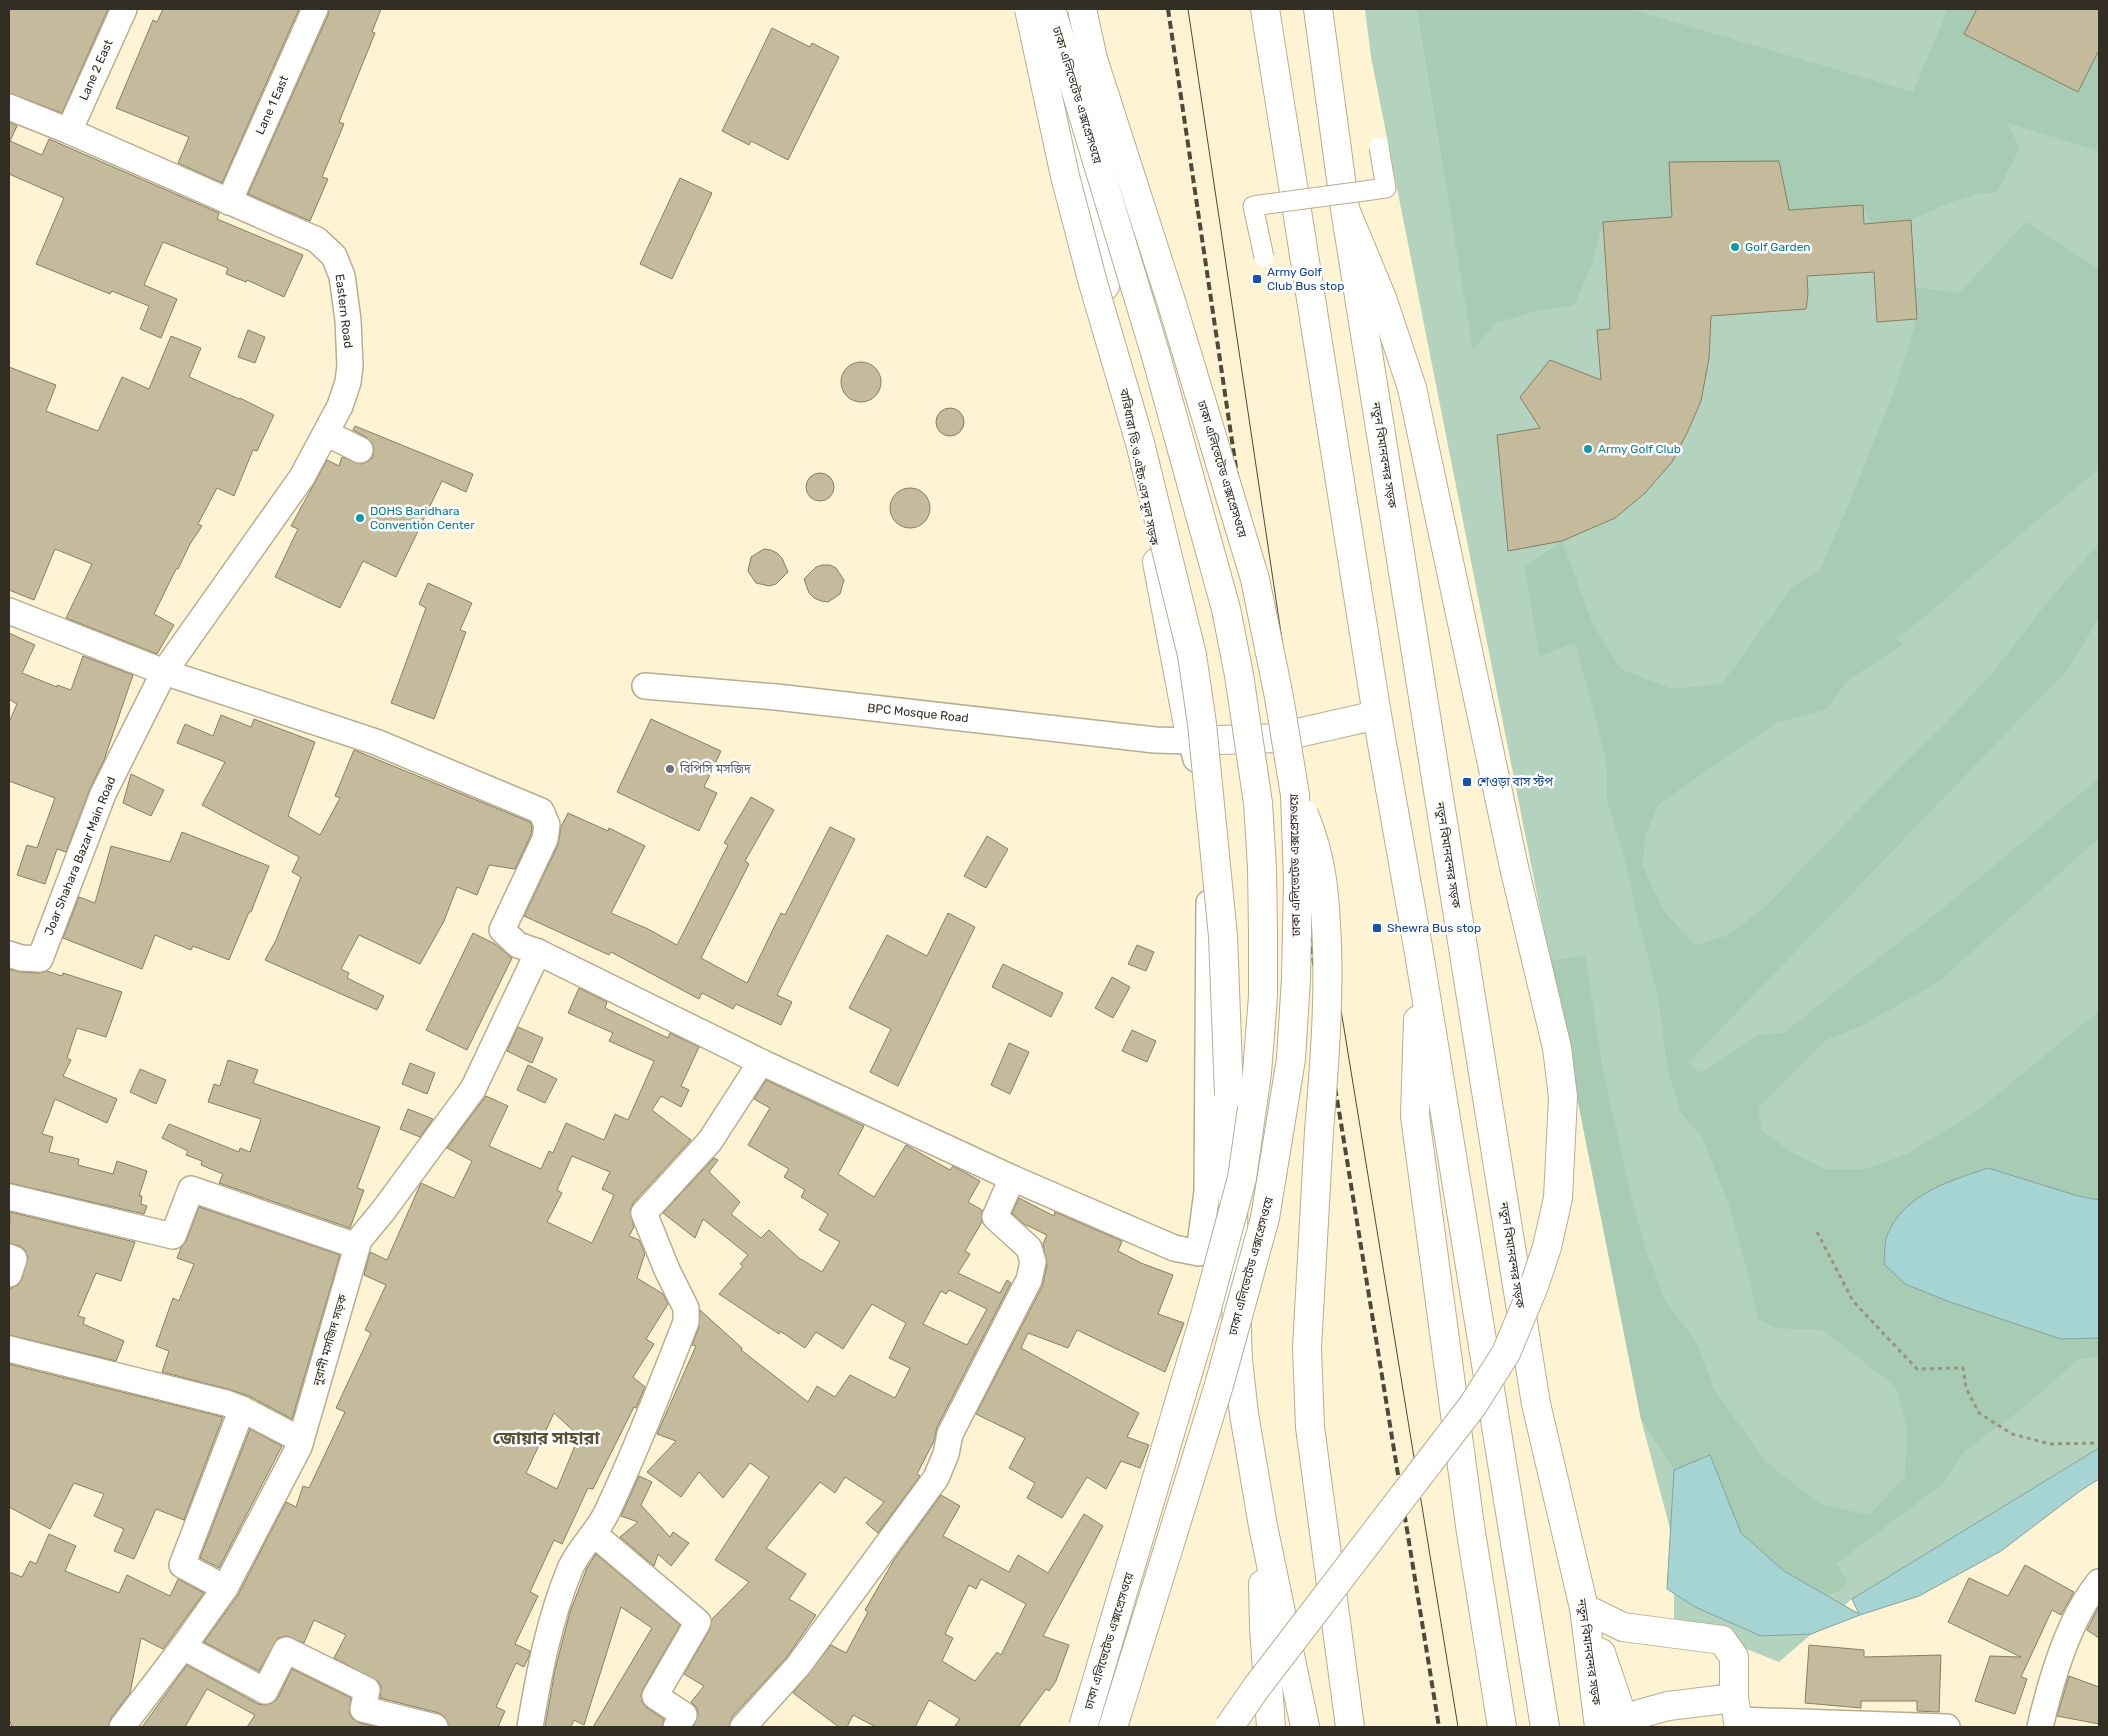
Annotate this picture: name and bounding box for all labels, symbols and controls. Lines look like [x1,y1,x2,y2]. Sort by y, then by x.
street label: ঢাকা এলিভেটেড এক্সপ্রেসওয়ে [1049,24,1106,166]
street label: Lane 2 East [76,37,116,103]
street label: Lane 1 East [253,73,291,137]
place label: Golf Garden [1745,240,1811,254]
marker: Golf Garden [1729,241,1741,253]
place label: Army Golf Club Bus stop [1267,265,1344,293]
street label: Eastern Road [333,273,355,349]
marker: Army Golf Club Bus stop [1251,273,1263,285]
street label: বারিধারা ডি.ও.এইচ.এস মূল সড়ক [1116,386,1162,547]
street label: ঢাকা এলিভেটেড এক্সপ্রেসওয়ে [1194,398,1251,540]
street label: নতুন বিমানবন্দর সড়ক [1367,400,1400,510]
place label: Army Golf Club [1598,442,1681,456]
marker: Army Golf Club [1582,443,1594,455]
place label: DOHS Baridhara Convention Center [370,504,475,532]
marker: DOHS Baridhara Convention Center [354,512,366,524]
street label: BPC Mosque Road [867,701,969,725]
place label: বিপিসি মসজিদ [679,761,751,776]
marker: বিপিসি মসজিদ [664,763,676,775]
place label: শেওড়া বাস স্টপ [1477,774,1553,789]
street label: Joar Shahara Bazar Main Road [42,775,118,937]
marker: শেওড়া বাস স্টপ [1461,776,1473,788]
street label: ঢাকা এলিভেটেড এক্সপ্রেসওয়ে [1286,793,1303,937]
street label: নতুন বিমানবন্দর সড়ক [1431,800,1464,910]
place label: Shewra Bus stop [1387,921,1481,935]
marker: Shewra Bus stop [1371,922,1383,934]
street label: ঢাকা এলিভেটেড এক্সপ্রেসওয়ে [1225,1195,1276,1338]
street label: নতুন বিমানবন্দর সড়ক [1495,1200,1528,1310]
street label: নুরানী মসজিদ সড়ক [309,1292,351,1389]
district label: জোয়ার সাহারা [492,1427,600,1449]
street label: ঢাকা এলিভেটেড এক্সপ্রেসওয়ে [1080,1570,1137,1712]
street label: নতুন বিমানবন্দর সড়ক [1573,1597,1604,1707]

